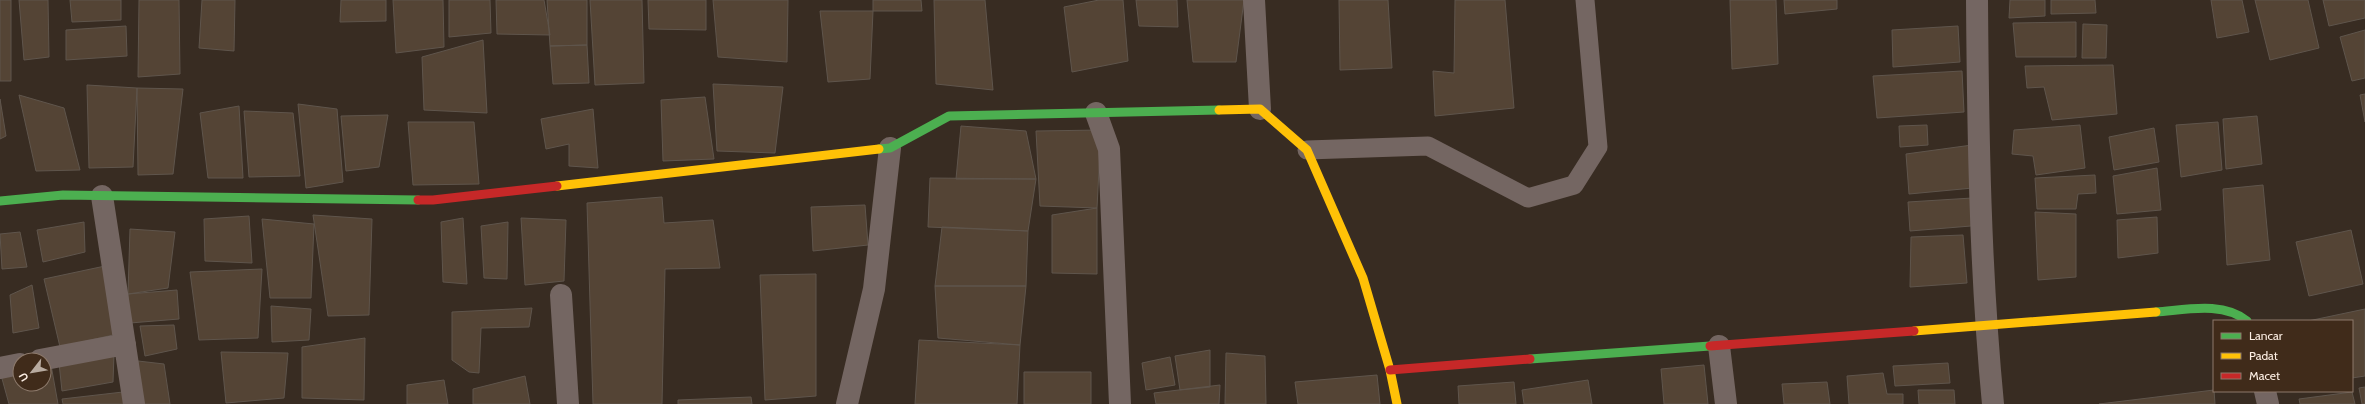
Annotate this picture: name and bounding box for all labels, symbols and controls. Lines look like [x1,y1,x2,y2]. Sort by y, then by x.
legend [2213,320,2353,392]
text: Lancar [2249,328,2283,343]
text: Padat [2249,348,2278,363]
north arrow [12,352,52,392]
text: Macet [2249,368,2280,383]
text: U [15,370,31,384]

